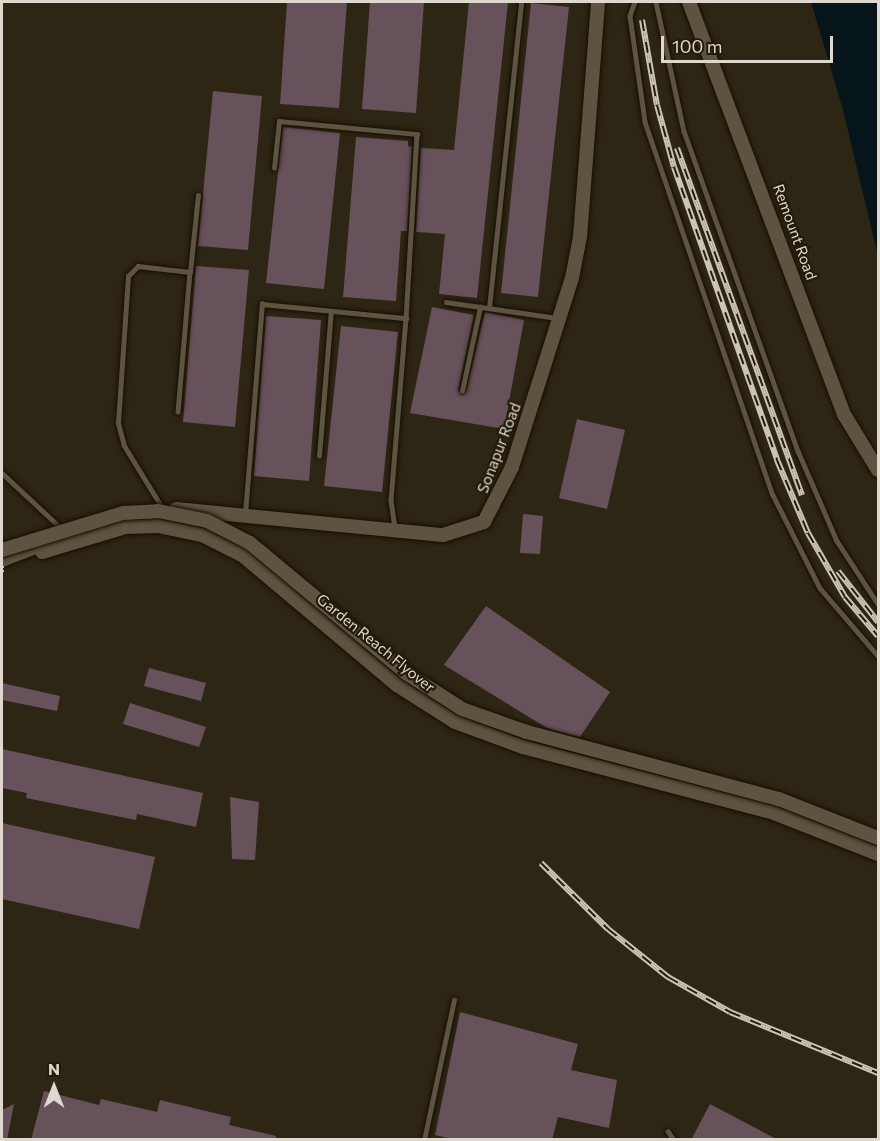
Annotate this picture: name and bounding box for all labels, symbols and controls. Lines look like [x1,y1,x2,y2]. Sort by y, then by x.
scale bar [664,24,836,62]
text: 100 m [672,35,722,57]
street label: Remount Road [769,182,821,282]
street label: Sonapur Road [474,400,524,496]
street label: Garden Reach Flyover [313,590,439,696]
north arrow [24,1057,84,1117]
text: N [48,1059,60,1078]

